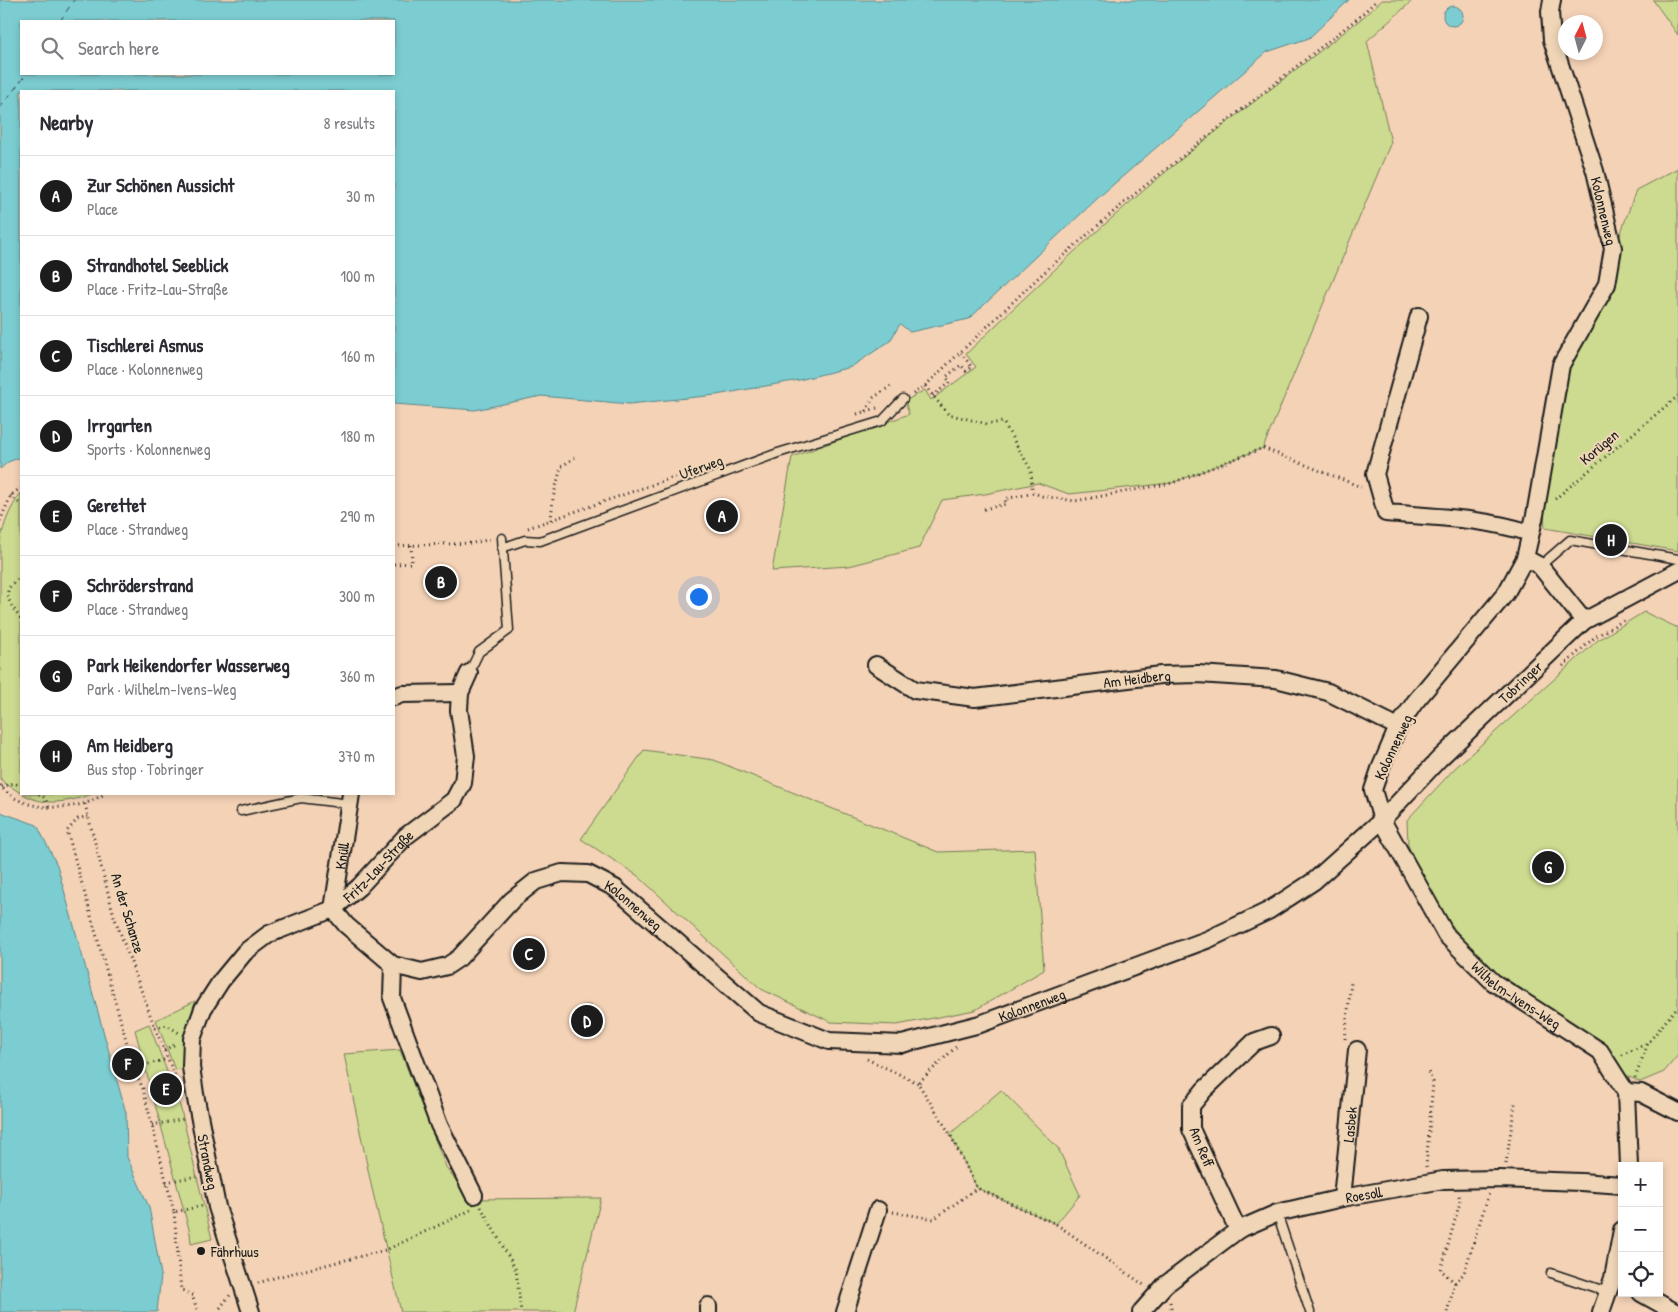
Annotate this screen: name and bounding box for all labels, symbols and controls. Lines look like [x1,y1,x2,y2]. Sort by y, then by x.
north arrow [1558,15,1603,60]
search box [20,20,395,75]
icon: search [38,34,66,62]
text: Search here [78,35,159,61]
text: Nearby [40,108,93,137]
text: 8 results [323,112,375,134]
text: Zur Schönen Aussicht [87,172,234,198]
street label: Kolonnenweg [1586,174,1623,248]
text: A [52,185,60,207]
text: 30 m [346,185,375,207]
text: Place [87,198,118,220]
text: Strandhotel Seeblick [87,252,228,278]
text: B [52,265,60,287]
text: 100 m [340,265,375,287]
text: Place · Fritz-Lau-Straße [87,278,228,300]
text: Tischlerei Asmus [87,332,203,358]
text: C [52,345,60,367]
text: 160 m [341,345,375,367]
text: Place · Kolonnenweg [87,358,203,380]
text: Irrgarten [87,412,152,438]
street label: Korügen [1575,424,1623,470]
text: D [52,425,60,447]
text: 180 m [341,425,375,447]
text: Sports · Kolonnenweg [87,438,211,460]
street label: Uferweg [676,449,726,485]
text: Gerettet [87,492,146,518]
pin: A [706,497,738,535]
text: E [52,505,60,527]
text: 290 m [340,505,375,527]
text: Place · Strandweg [87,518,188,540]
pin: H [1595,521,1627,559]
pin: B [425,563,457,601]
text: Schröderstrand [87,572,193,598]
your location [686,584,712,610]
text: F [53,585,59,607]
text: 300 m [339,585,375,607]
text: Place · Strandweg [87,598,188,620]
text: Park Heikendorfer Wasserweg [87,652,290,678]
street label: Tobringer [1493,656,1547,708]
street label: Am Heidberg [1102,664,1171,693]
text: G [52,665,60,687]
text: 360 m [340,665,375,687]
text: Park · Wilhelm-Ivens-Weg [87,678,236,700]
street label: Kolonnenweg [1369,711,1417,783]
text: Am Heidberg [87,732,173,758]
text: H [52,745,60,767]
text: 370 m [338,745,375,767]
text: Bus stop · Tobringer [87,758,204,780]
street label: Fritz-Lau-Straße [337,824,417,907]
street label: Knüll [329,840,354,871]
pin: G [1532,848,1564,886]
street label: An der Schanze [106,870,150,956]
street label: Kolonnenweg [601,874,667,935]
pin: C [513,935,545,973]
street label: Wilhelm-Ivens-Weg [1467,956,1565,1034]
street label: Kolonnenweg [995,983,1068,1027]
pin: D [571,1002,603,1040]
pin: F [112,1045,144,1083]
pin: E [150,1070,182,1108]
street label: Lasbek [1337,1106,1362,1143]
street label: Am Reff [1184,1124,1220,1170]
street label: Strandweg [192,1133,224,1192]
map controls [1618,1162,1663,1297]
button: + [1618,1162,1663,1207]
street label: Roesoll [1344,1180,1385,1208]
button: − [1618,1207,1663,1252]
place label: Fährhuus [210,1241,259,1262]
marker: Fährhuus [195,1245,207,1257]
button: locate [1618,1252,1663,1297]

